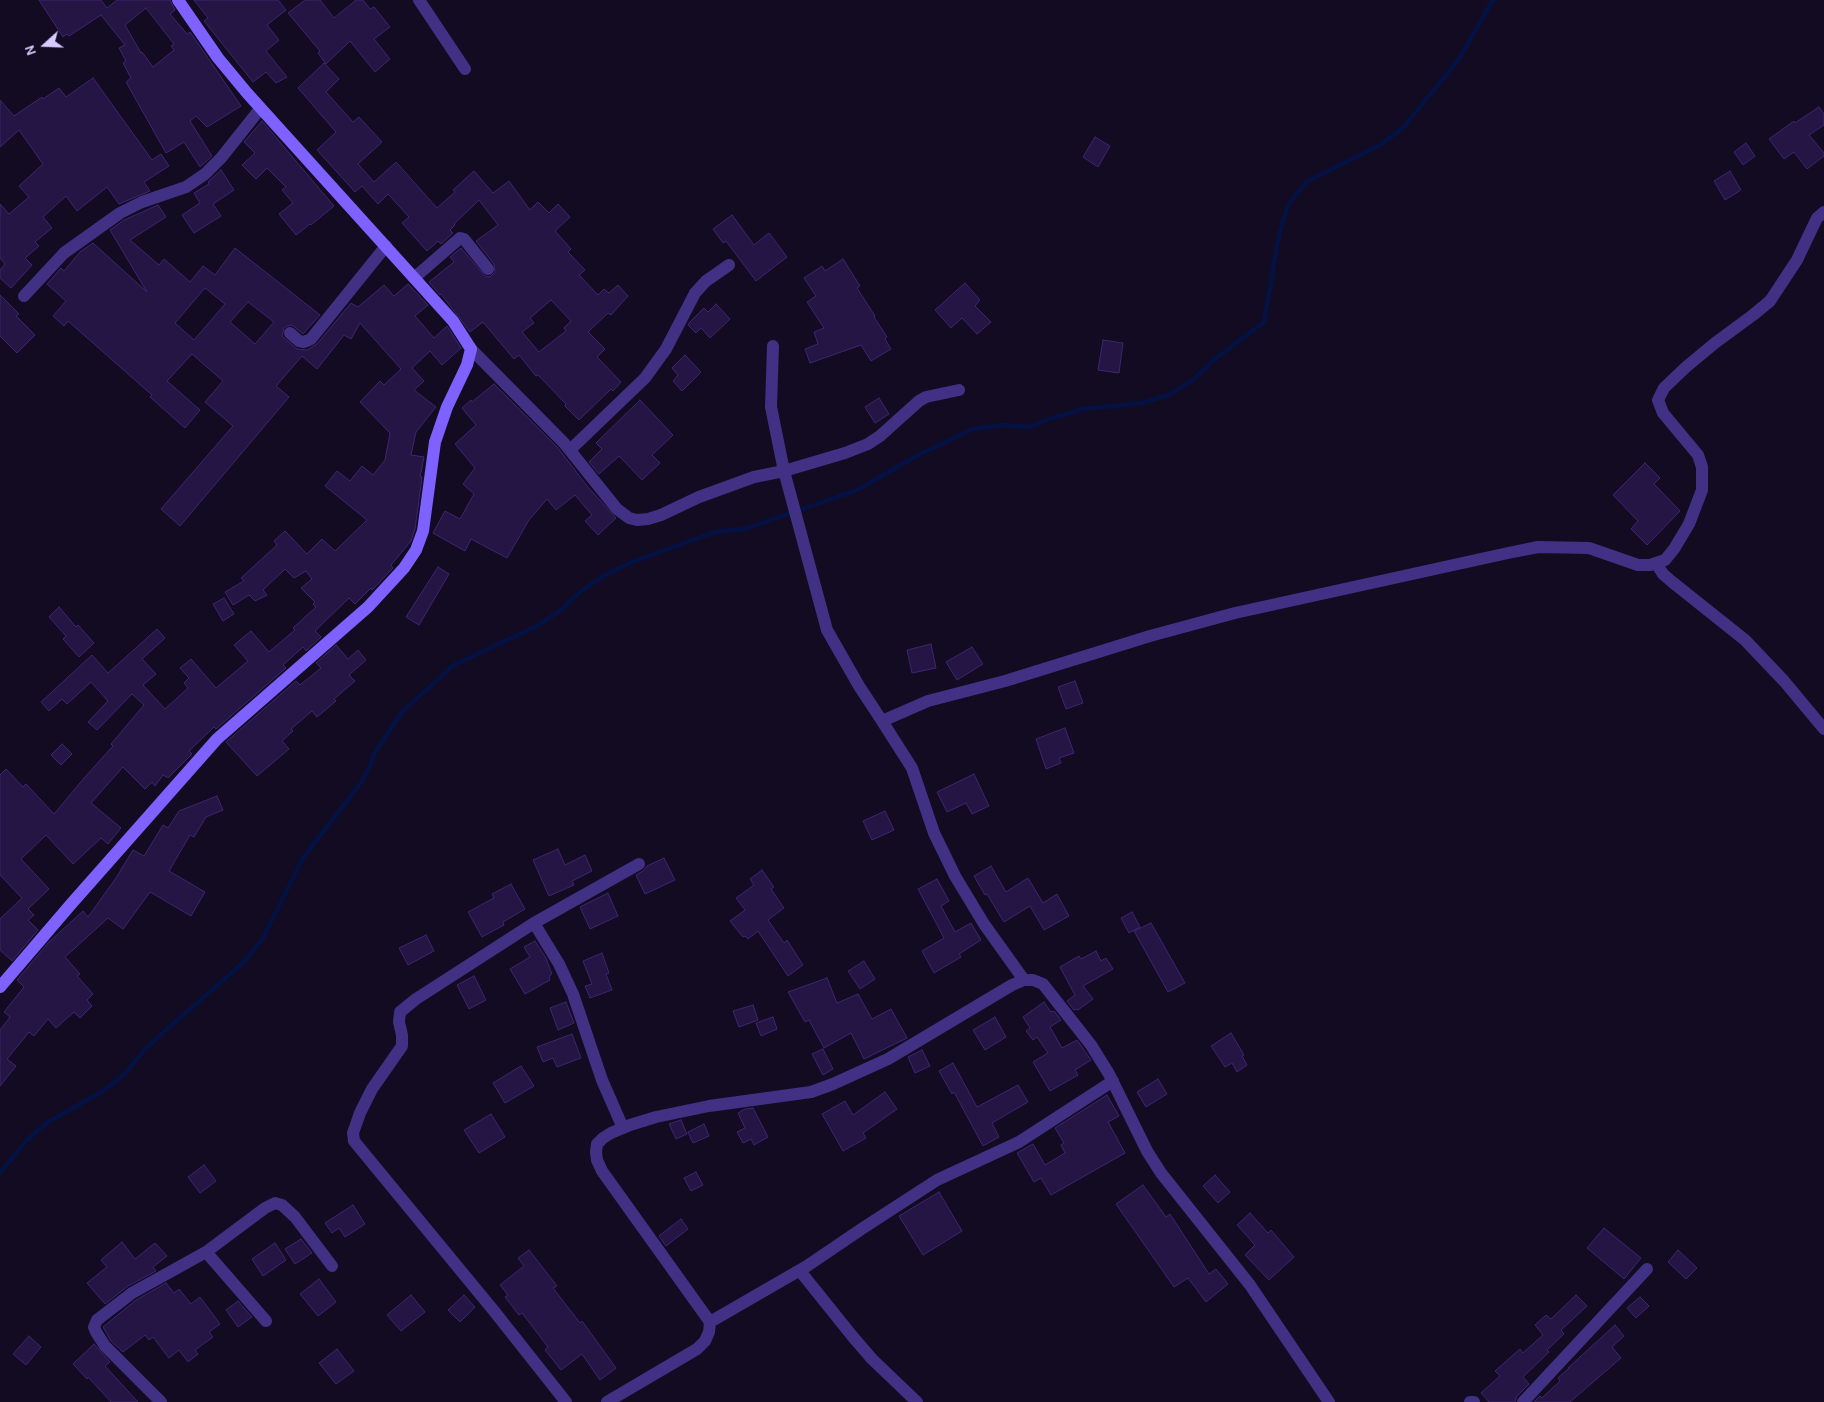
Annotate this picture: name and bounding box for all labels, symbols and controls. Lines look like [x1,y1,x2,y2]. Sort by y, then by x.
north arrow [20,20,70,70]
text: N [21,43,40,58]

